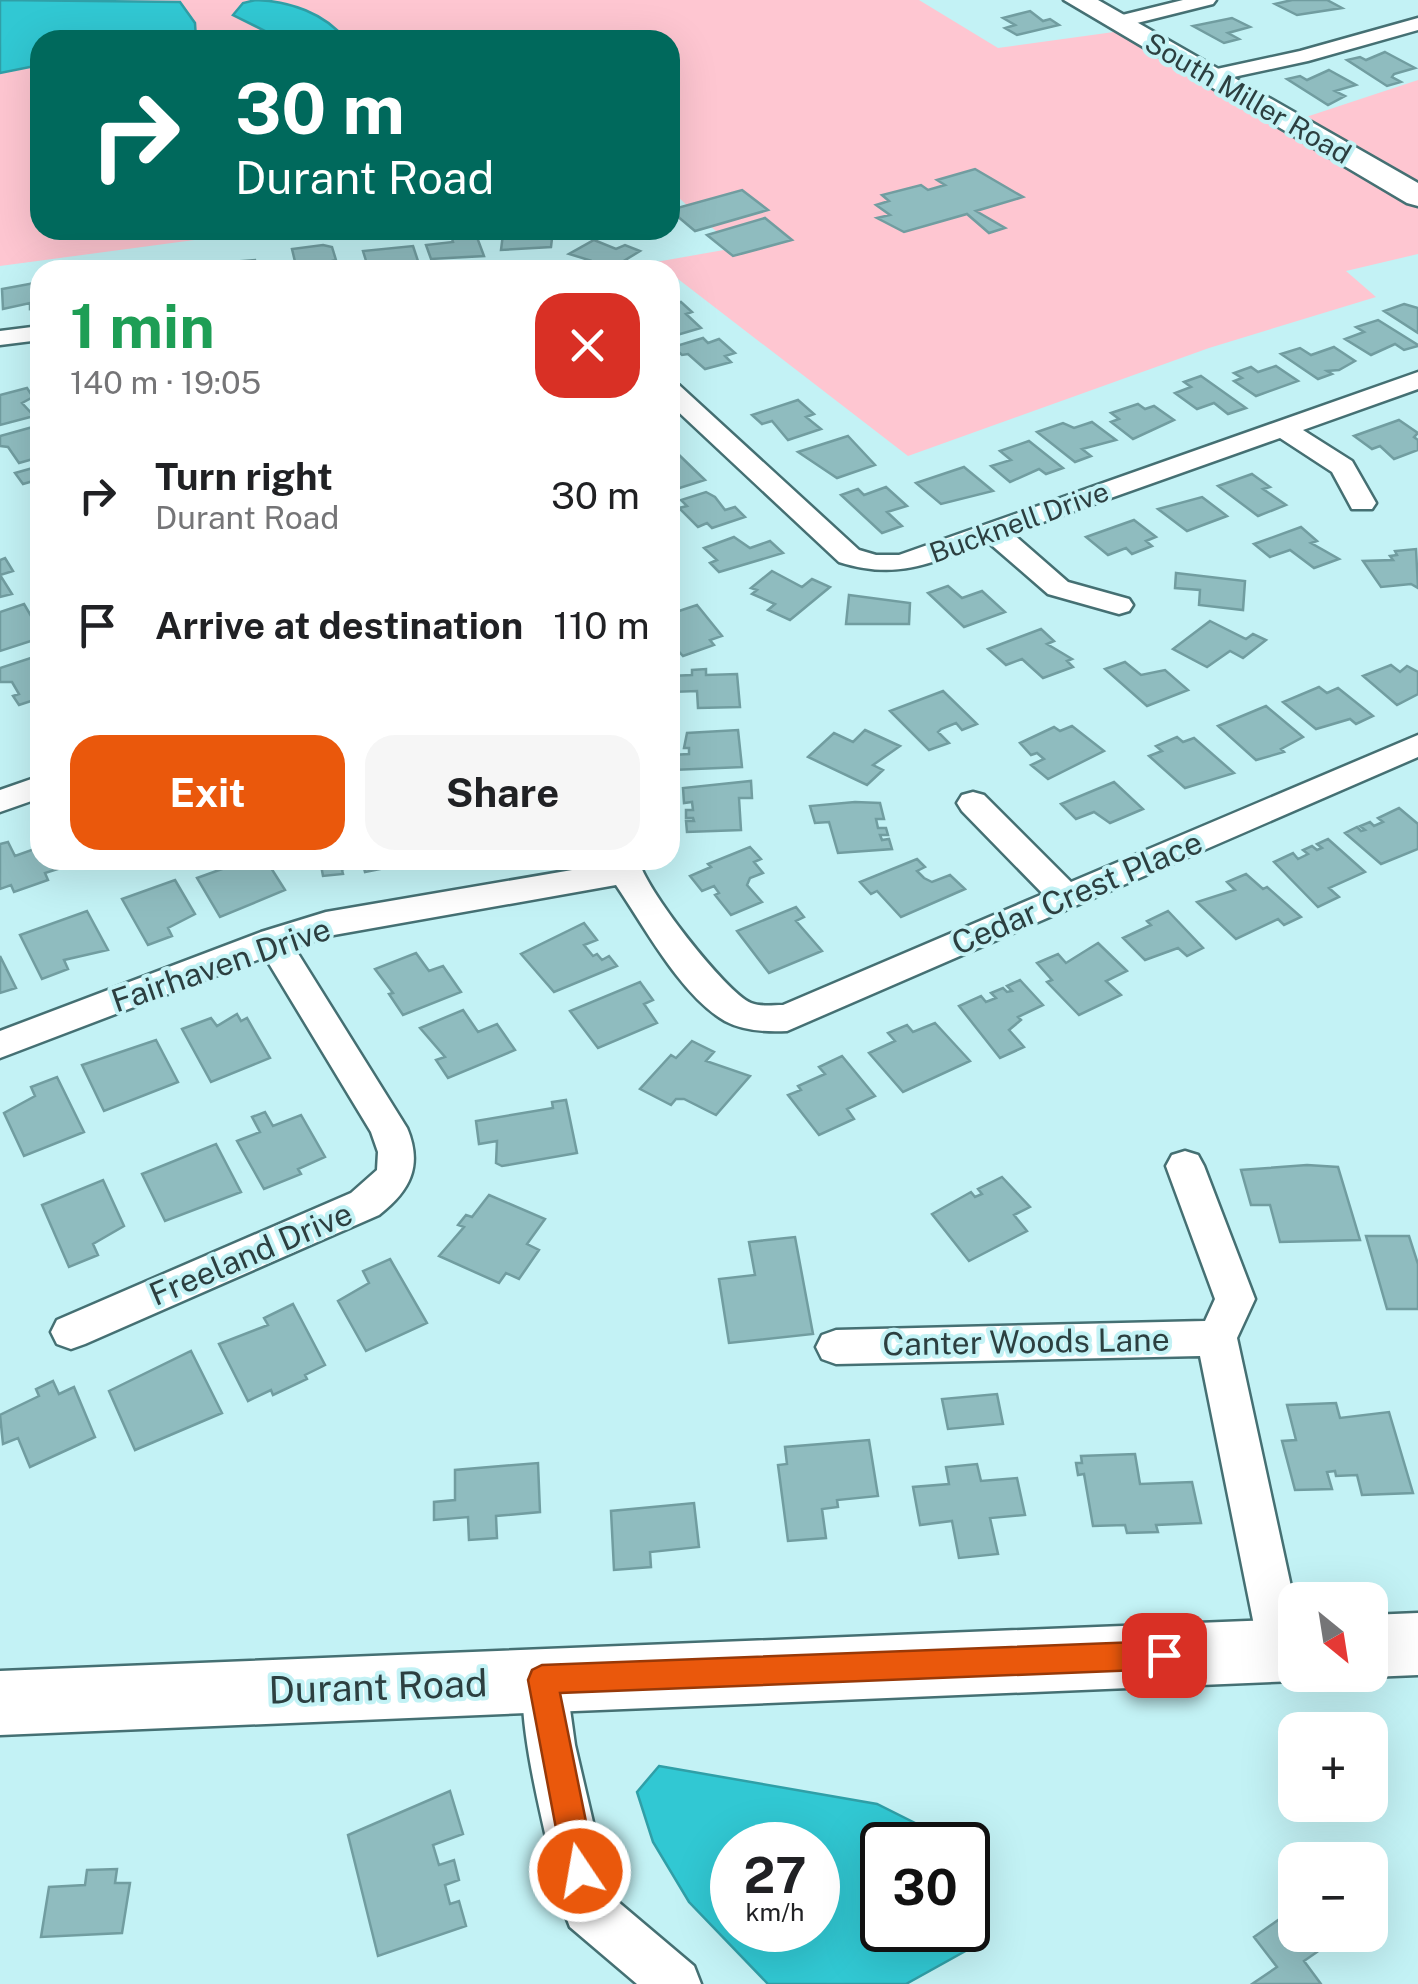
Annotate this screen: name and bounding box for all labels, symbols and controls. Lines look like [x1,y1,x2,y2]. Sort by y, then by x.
street label: South Miller Road [1139,25,1357,170]
text: 30 m [235,67,405,150]
icon: right [70,70,200,200]
text: Durant Road [235,151,494,204]
text: 1 min [70,291,215,362]
button: close [535,293,640,398]
text: 140 m · 19:05 [70,364,261,401]
text: Turn right [155,454,333,499]
icon: right [70,468,125,523]
text: 30 m [551,473,640,518]
street label: Bucknell Drive [925,474,1113,569]
text: Durant Road [155,499,339,536]
icon: arrive [70,598,125,653]
text: Arrive at destination [155,603,523,648]
text: 110 m [553,603,650,648]
button: Exit [70,735,345,850]
button: Share [365,735,640,850]
street label: Cedar Crest Place [946,823,1208,962]
street label: Fairhaven Drive [106,910,335,1019]
street label: Freeland Drive [144,1194,358,1313]
street label: Canter Woods Lane [882,1320,1170,1363]
north arrow [1278,1582,1388,1692]
map controls [1278,1582,1388,1952]
pin [1122,1613,1207,1698]
icon: arrive [1137,1628,1192,1683]
street label: Durant Road [268,1660,488,1713]
button: + [1278,1712,1388,1822]
position arrow [528,1819,632,1923]
speed limit sign: 30 [860,1822,990,1952]
button: − [1278,1842,1388,1952]
text: 27 [743,1845,807,1904]
text: km/h [746,1897,804,1927]

